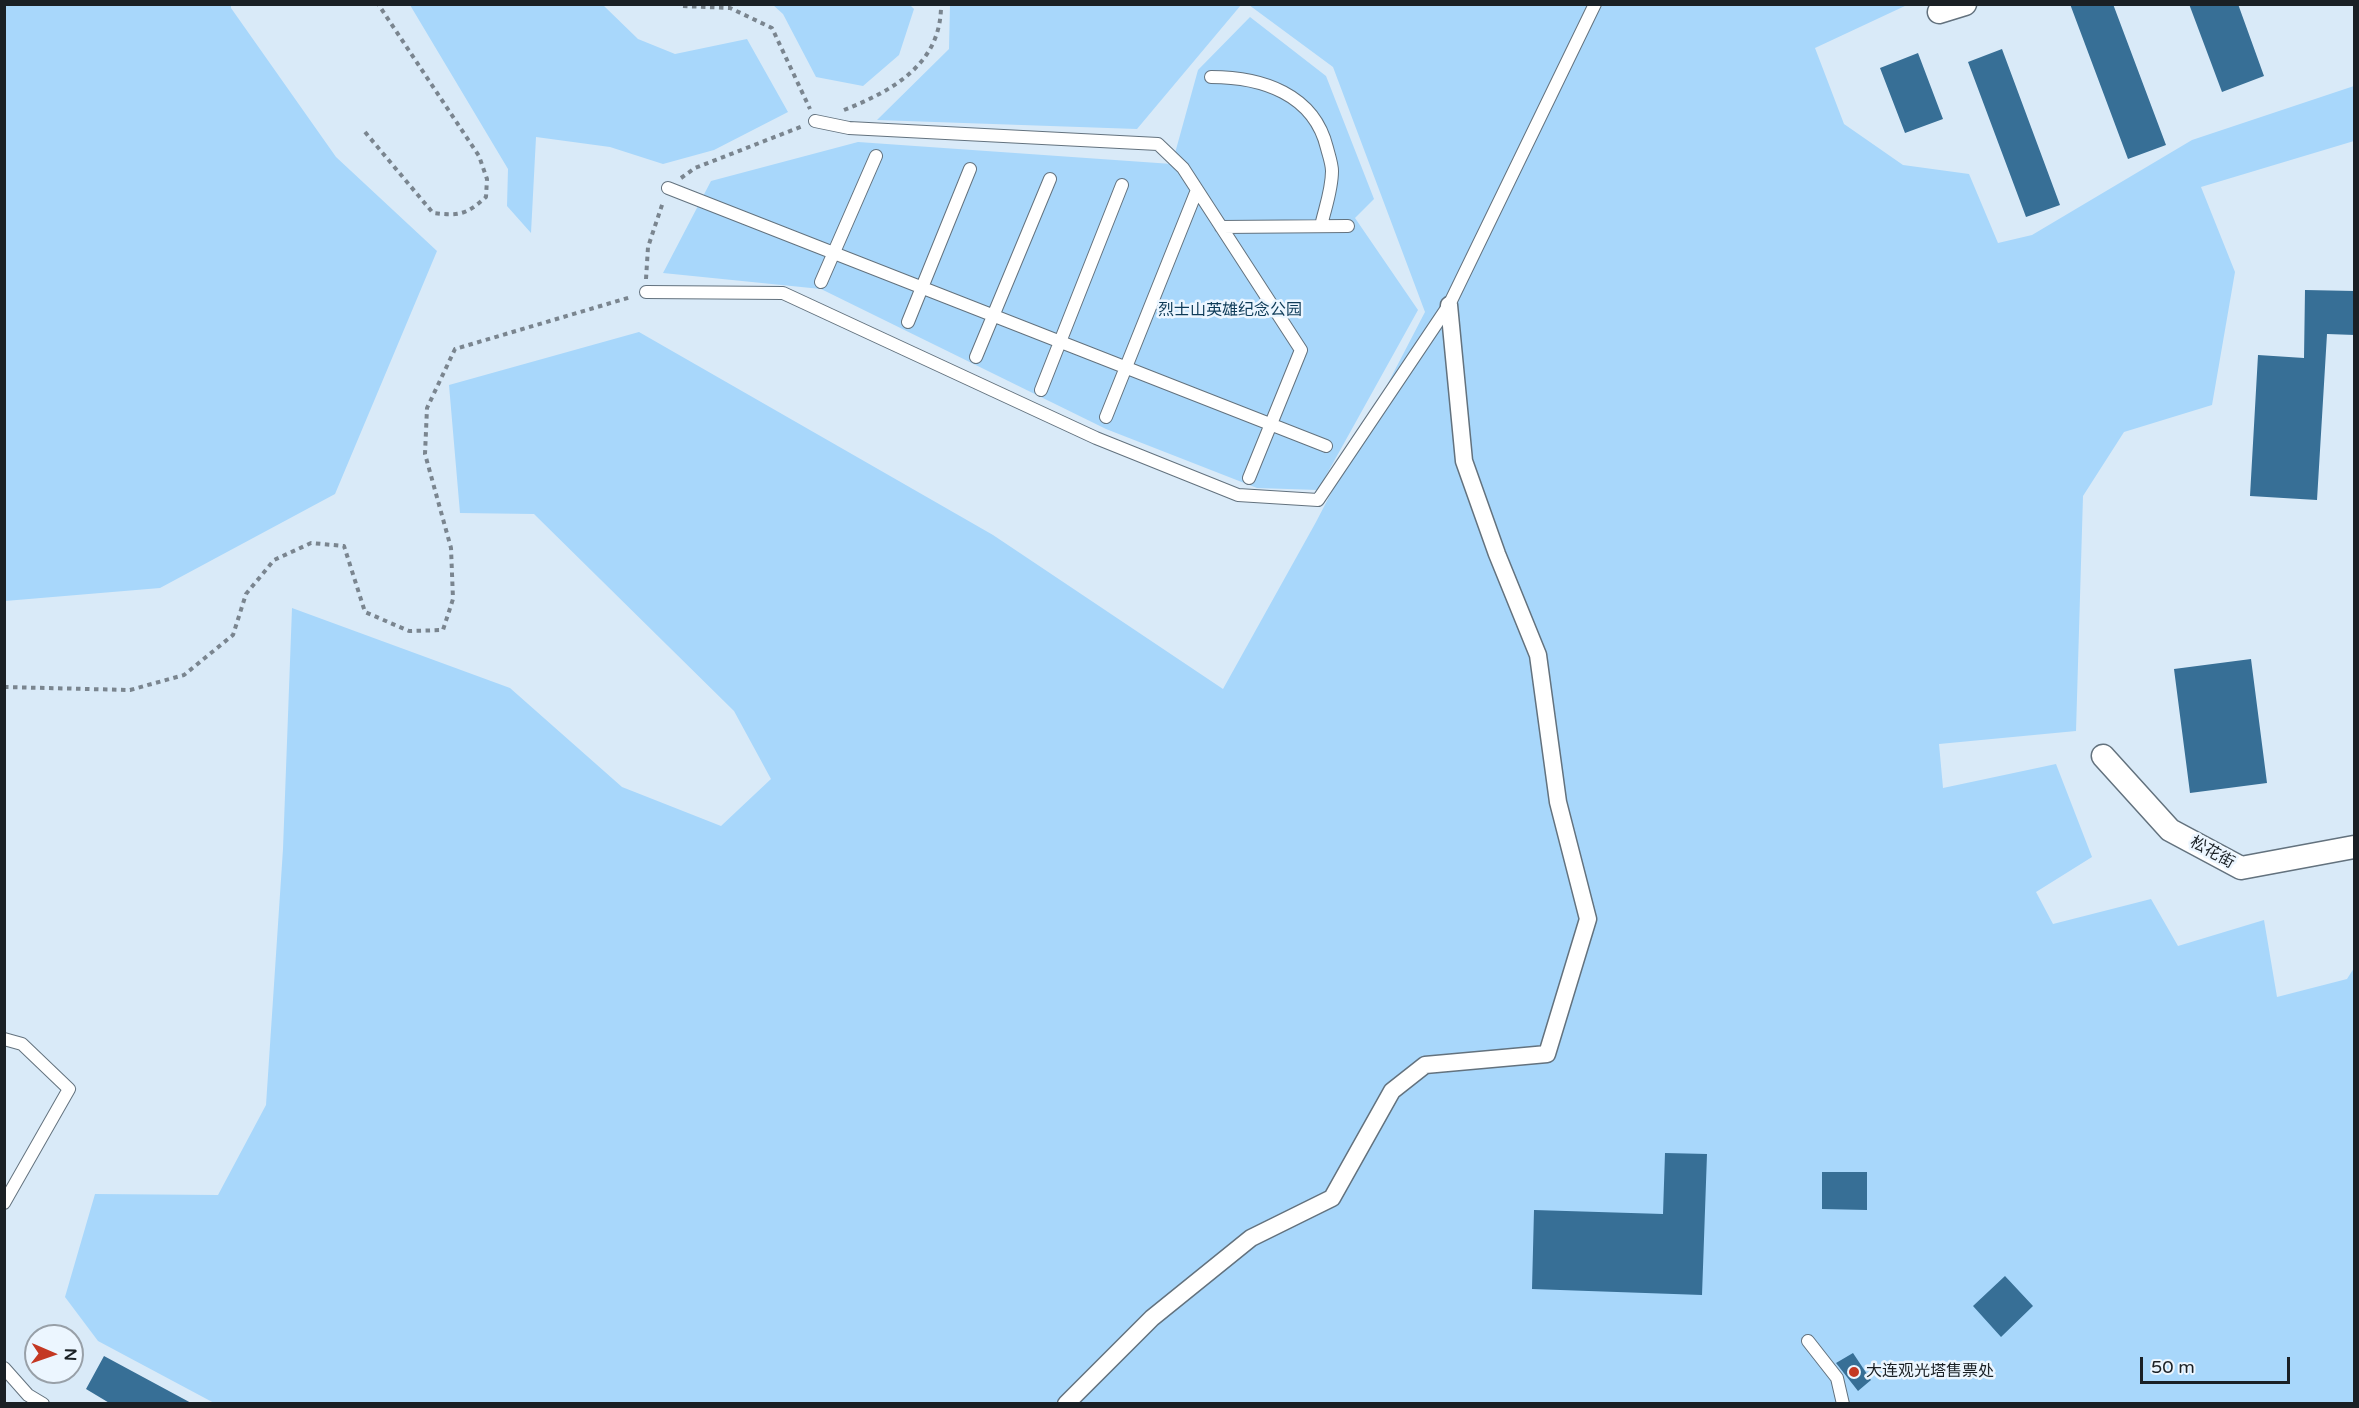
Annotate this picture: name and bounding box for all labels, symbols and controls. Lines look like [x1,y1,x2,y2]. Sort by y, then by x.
park label: 烈士山英雄纪念公园 [1158,301,1302,321]
street label: 松花街 [2186,833,2238,873]
north arrow [24,1324,84,1384]
scale bar [2143,1345,2293,1383]
text: N [60,1348,80,1361]
text: 50 m [2151,1356,2195,1378]
place label: 大连观光塔售票处 [1866,1362,1994,1382]
marker: 大连观光塔售票处 [1847,1365,1861,1379]

